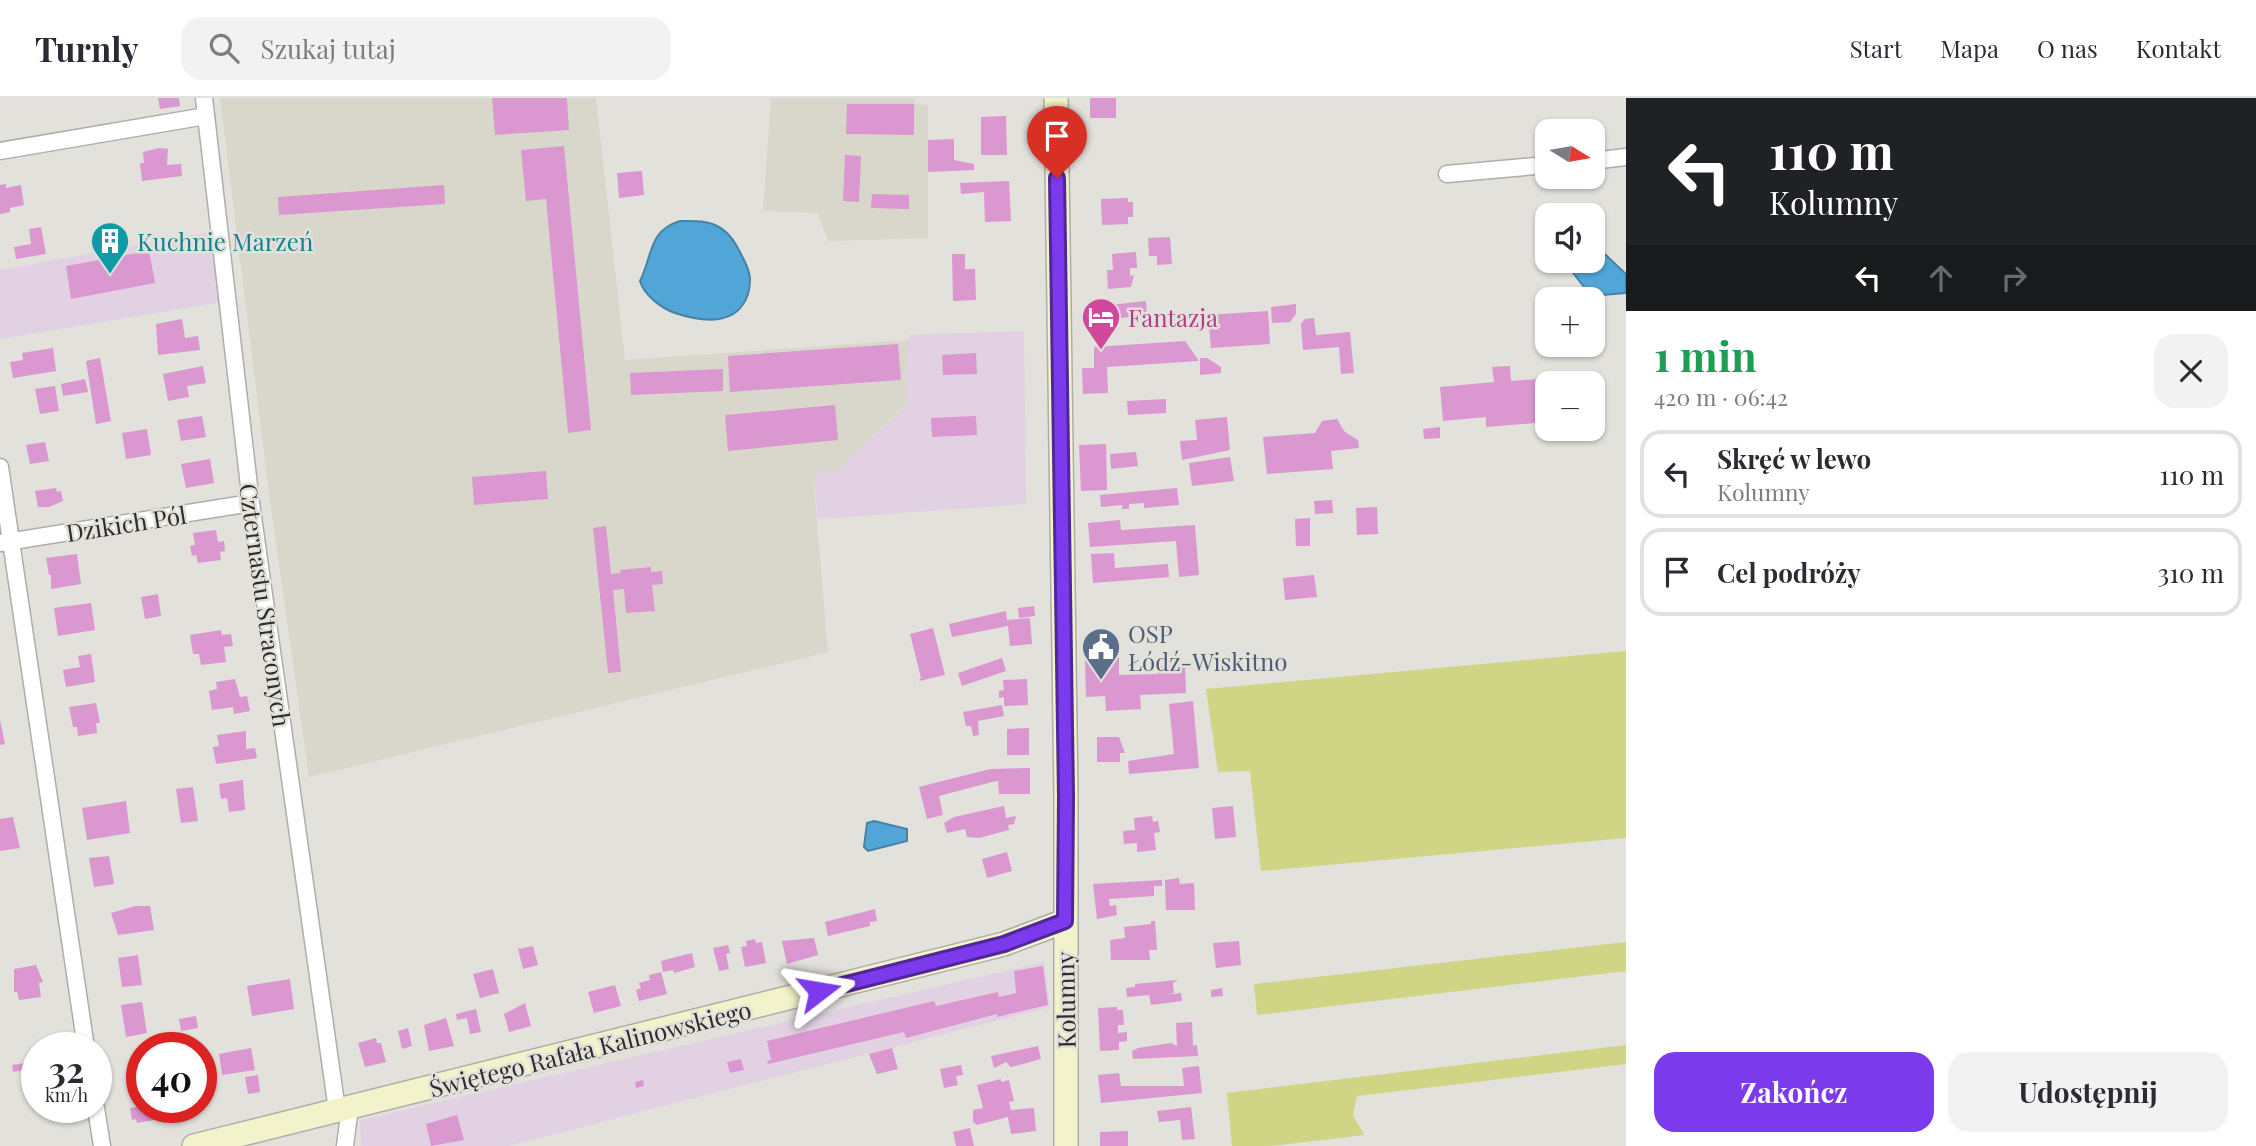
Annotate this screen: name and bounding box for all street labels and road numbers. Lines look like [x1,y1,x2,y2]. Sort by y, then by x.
street label: Czternastu Straconych [233,481,299,729]
street label: Dzikich Pól [64,498,189,548]
street label: Kolumny [1048,951,1082,1049]
street label: Świętego Rafała Kalinowskiego [426,992,754,1104]

